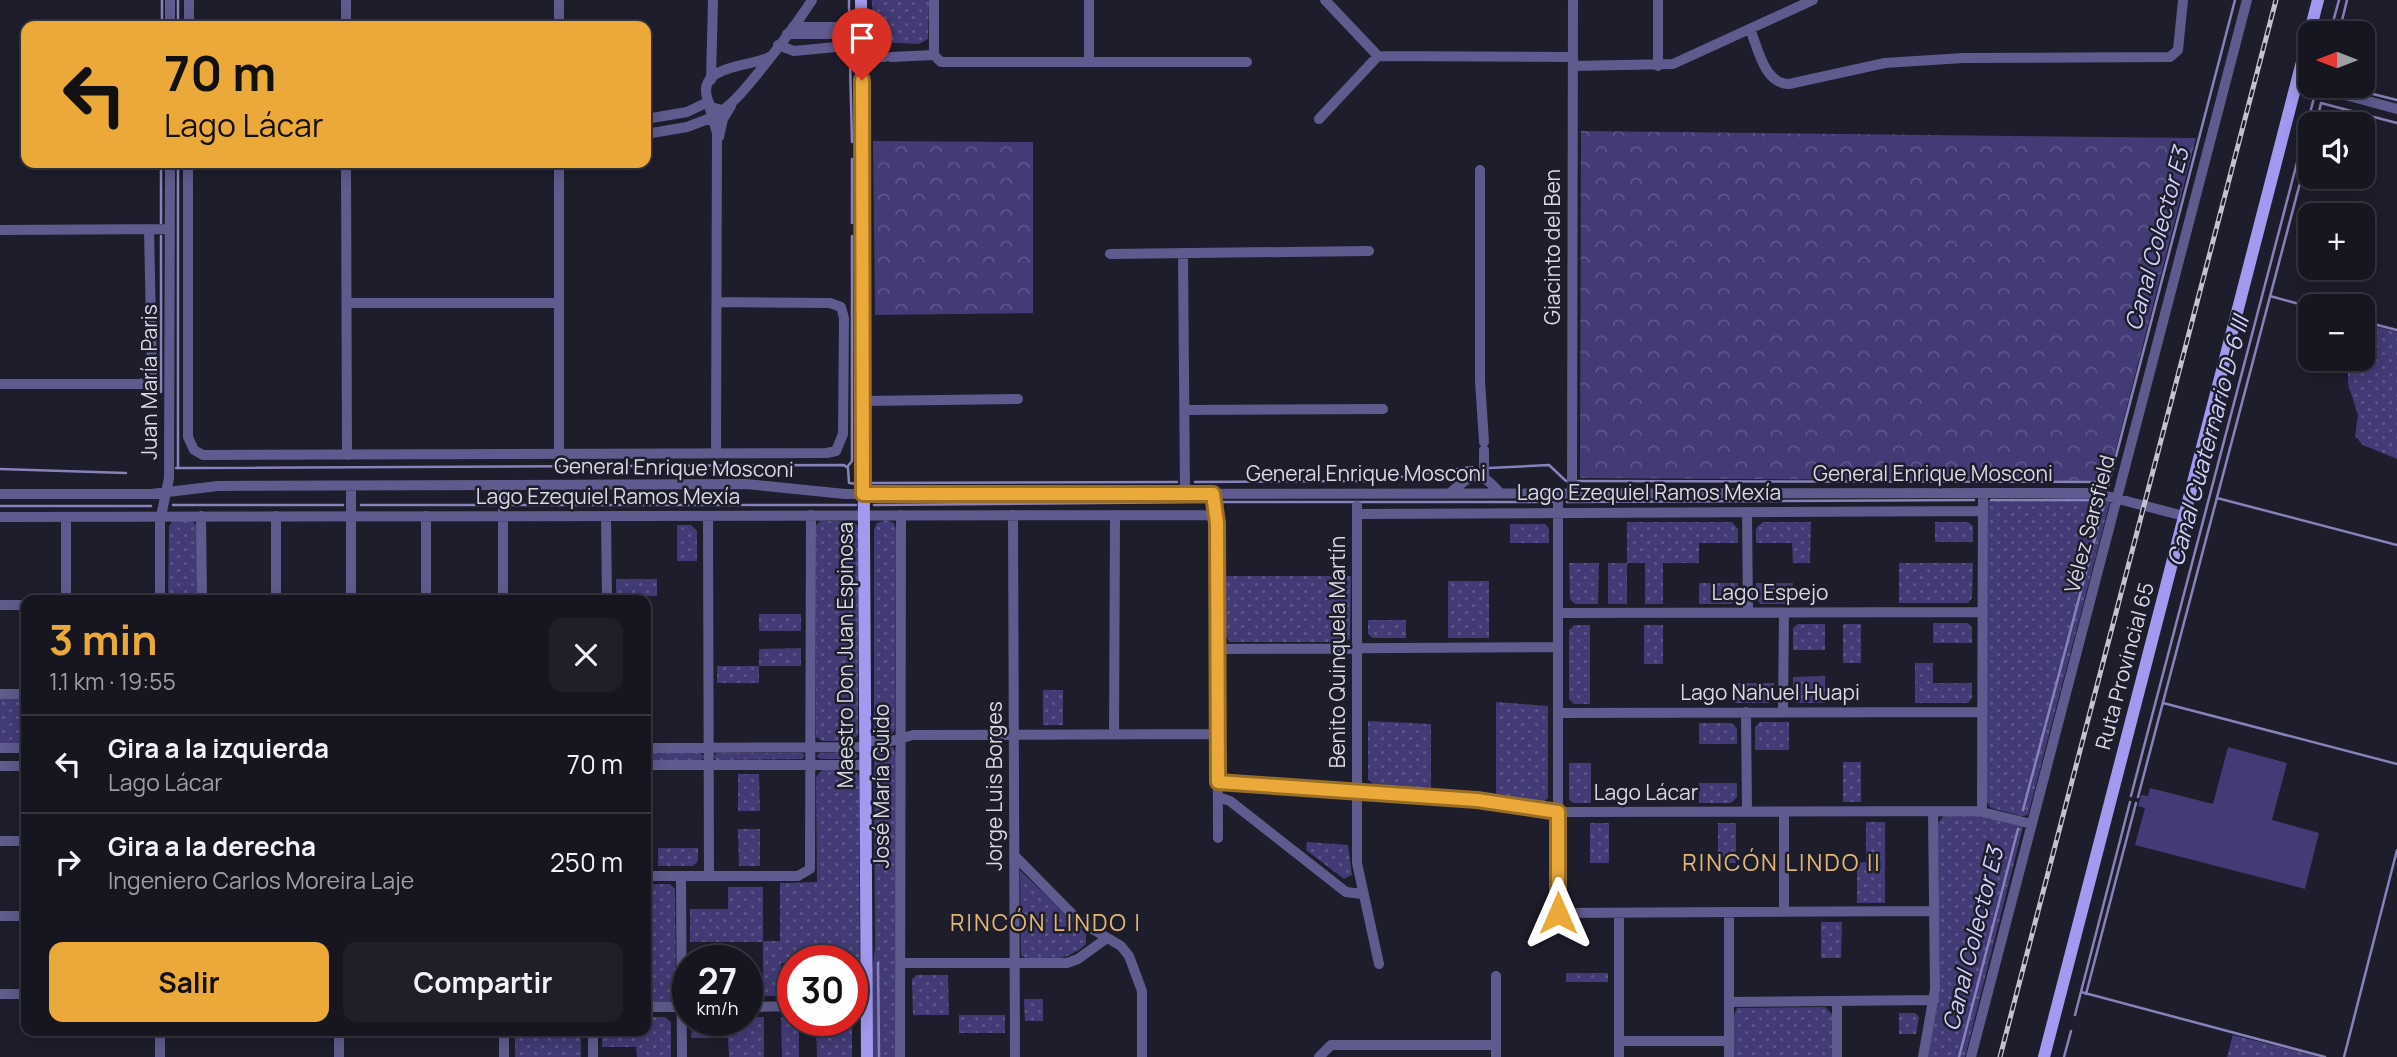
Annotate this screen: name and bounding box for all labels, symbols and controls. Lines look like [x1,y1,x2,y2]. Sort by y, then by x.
pin [832,8,892,80]
icon: arrive [843,19,881,57]
north arrow [2298,21,2375,98]
map controls [2298,21,2375,371]
text: 70 m [164,39,276,106]
icon: left [49,49,140,140]
text: Lago Lácar [164,103,323,147]
button: sound [2298,112,2375,189]
water label: Canal Colector E3 [2116,140,2197,334]
street label: Giacinto del Ben [1538,169,1566,325]
button: + [2298,203,2375,280]
button: − [2298,294,2375,371]
street label: Juan María Paris [135,304,163,460]
water label: Canal Cuaternario D-6 III [2158,310,2256,569]
street label: General Enrique Mosconi [554,451,794,483]
street label: Vélez Sarsfield [2057,452,2121,596]
street label: General Enrique Mosconi [1246,459,1486,487]
street label: General Enrique Mosconi [1813,459,2053,487]
street label: Lago Ezequiel Ramos Mexía [1517,478,1781,506]
street label: Lago Ezequiel Ramos Mexía [476,482,740,510]
street label: Maestro Don Juan Espinosa [831,522,859,788]
street label: Benito Quinquela Martín [1323,536,1351,768]
street label: Lago Espejo [1712,578,1828,606]
street label: Ruta Provincial 65 [2088,579,2160,753]
text: 3 min [49,610,158,668]
button: close [549,618,623,692]
text: 1.1 km · 19:55 [49,665,176,697]
street label: Lago Nahuel Huapi [1680,678,1860,706]
street label: Jorge Luis Borges [980,701,1008,871]
street label: José María Guido [867,704,895,868]
text: Gira a la izquierda [108,730,329,766]
icon: left [49,745,87,783]
text: 70 m [567,746,623,782]
text: Lago Lácar [108,766,223,798]
street label: Lago Lácar [1594,778,1699,806]
text: Gira a la derecha [108,828,316,864]
water label: Canal Colector E3 [1934,840,2011,1034]
icon: right [49,843,87,881]
text: 250 m [550,844,623,880]
district label: RINCÓN LINDO II [1682,846,1882,878]
text: Ingeniero Carlos Moreira Laje [108,864,414,896]
position arrow [1521,876,1595,950]
district label: RINCÓN LINDO I [950,906,1142,938]
button: Salir [49,942,329,1022]
button: Compartir [343,942,623,1022]
speed limit sign: 30 [777,945,868,1036]
text: 27 [698,957,737,1005]
text: km/h [697,996,738,1020]

